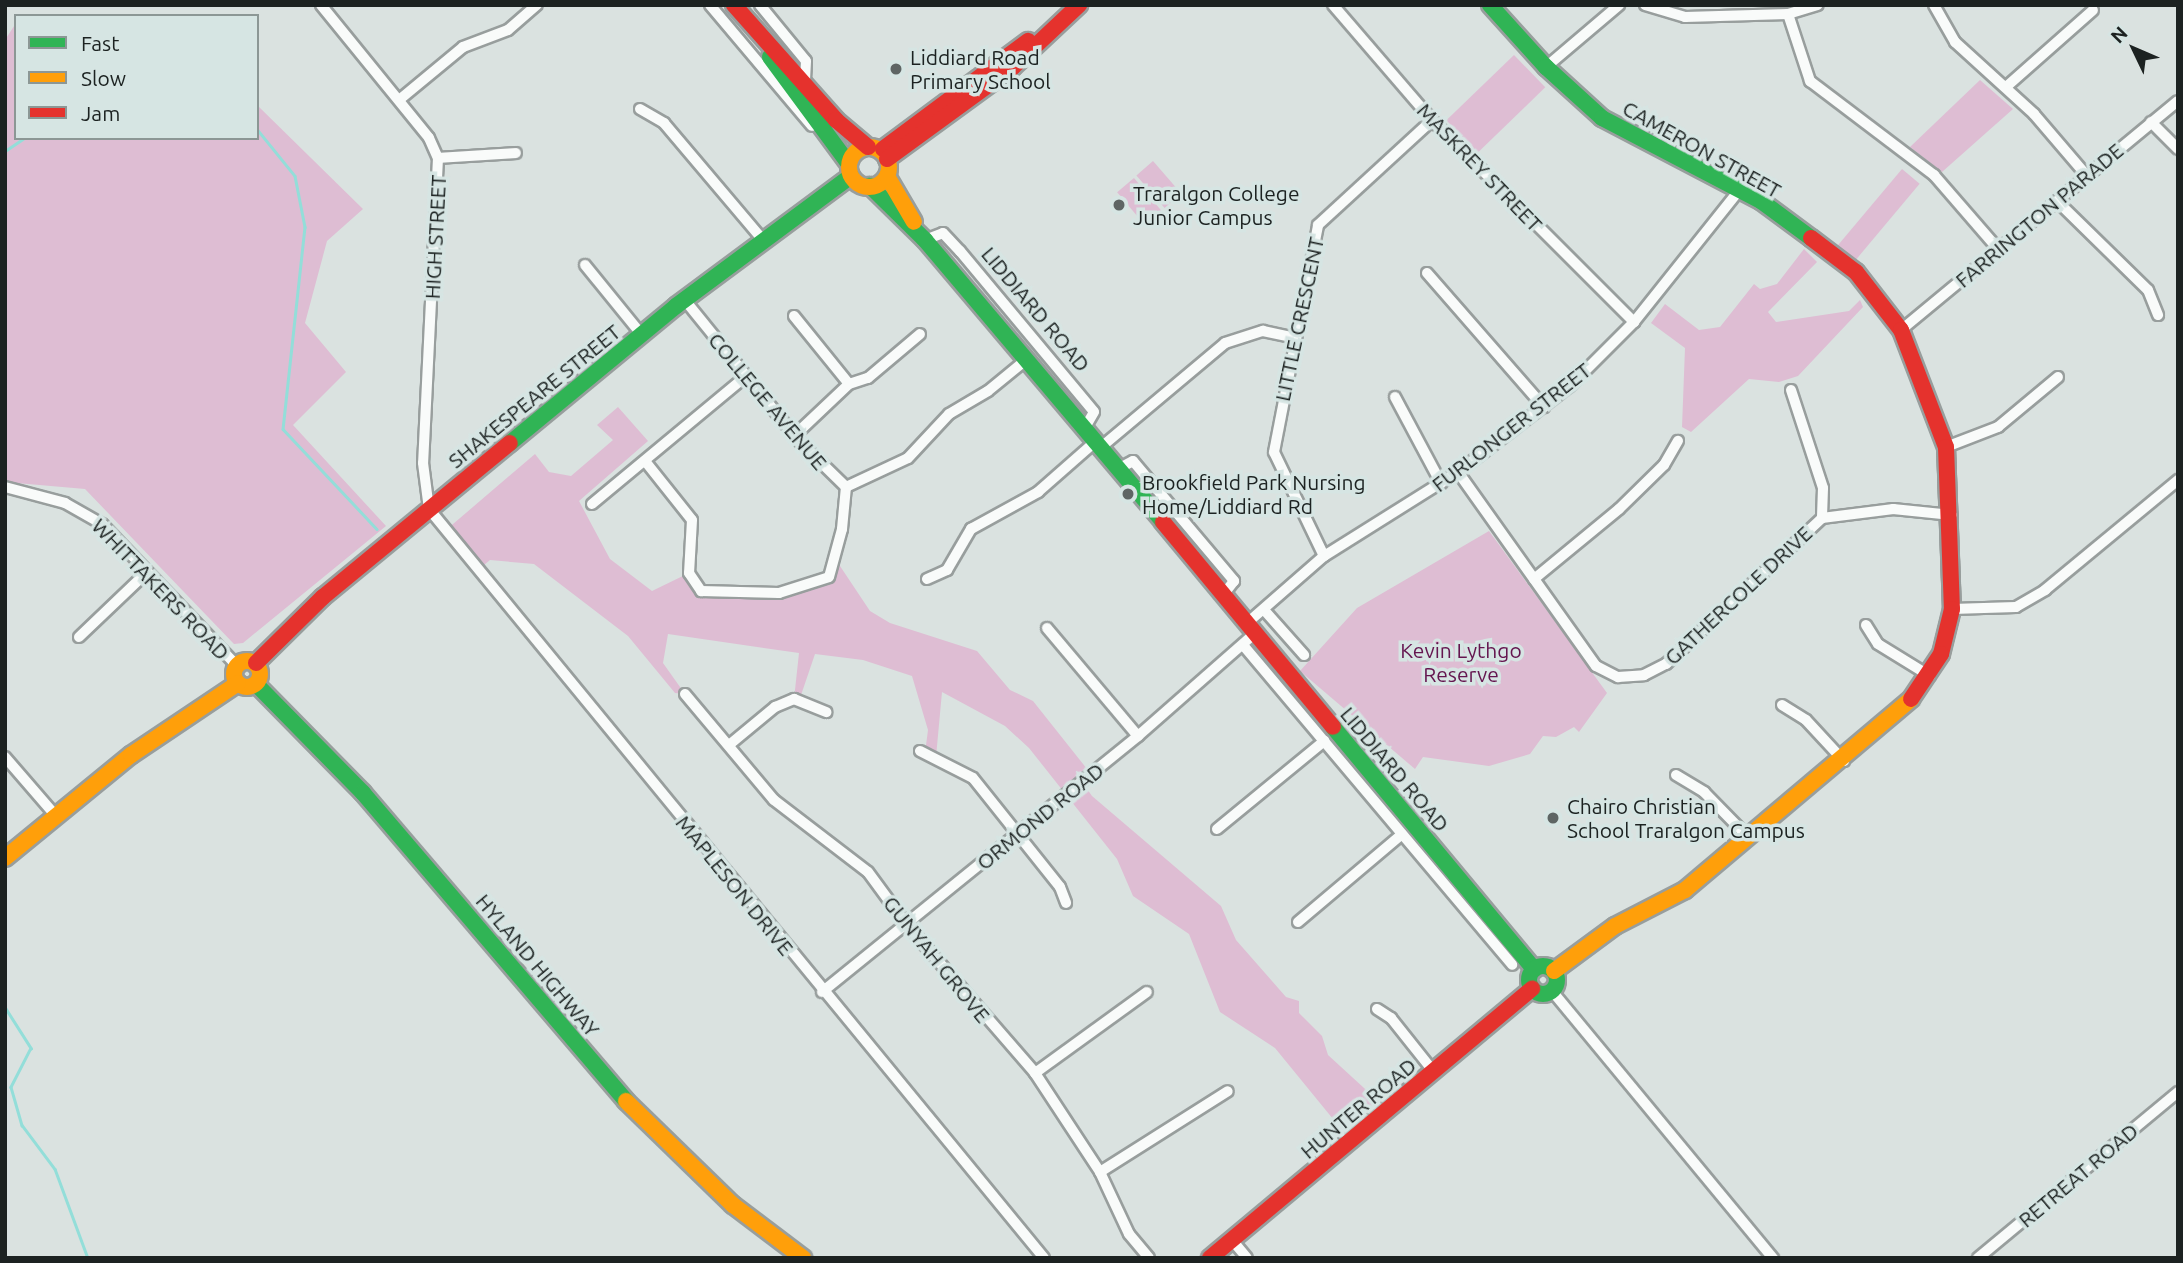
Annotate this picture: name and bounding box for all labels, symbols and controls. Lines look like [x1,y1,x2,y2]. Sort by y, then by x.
legend [14,14,259,140]
north arrow [2099,14,2169,84]
text: N [2106,22,2132,47]
text: Fast [81,31,119,55]
place label: Liddiard Road Primary School [910,44,1051,94]
marker: Liddiard Road Primary School [888,61,904,77]
text: Slow [81,66,126,90]
street label: CAMERON STREET [1618,95,1786,203]
street label: MASKREY STREET [1412,98,1548,236]
text: Jam [81,101,120,125]
street label: FARRINGTON PARADE [1950,137,2128,293]
street label: HIGH STREET [419,174,451,300]
place label: Traralgon College Junior Campus [1133,180,1299,230]
marker: Traralgon College Junior Campus [1111,197,1127,213]
street label: LITTLE CRESCENT [1269,235,1329,403]
street label: LIDDIARD ROAD [976,241,1096,377]
street label: SHAKESPEARE STREET [443,319,625,473]
street label: COLLEGE AVENUE [703,327,833,475]
street label: FURLONGER STREET [1427,357,1595,497]
place label: Brookfield Park Nursing Home/Liddiard Rd [1142,469,1366,519]
marker: Brookfield Park Nursing Home/Liddiard Rd [1120,486,1136,502]
street label: WHITTAKERS ROAD [87,513,235,665]
street label: GATHERCOLE DRIVE [1659,520,1817,670]
park label: Kevin Lythgo Reserve [1400,637,1522,687]
street label: LIDDIARD ROAD [1335,701,1455,837]
street label: ORMOND ROAD [971,757,1109,875]
place label: Chairo Christian School Traralgon Campus [1567,793,1805,843]
street label: MAPLESON DRIVE [671,810,799,960]
marker: Chairo Christian School Traralgon Campus [1545,810,1561,826]
street label: HYLAND HIGHWAY [471,889,605,1041]
street label: GUNYAH GROVE [878,891,996,1027]
street label: HUNTER ROAD [1295,1052,1421,1164]
street label: RETREAT ROAD [2013,1118,2143,1232]

